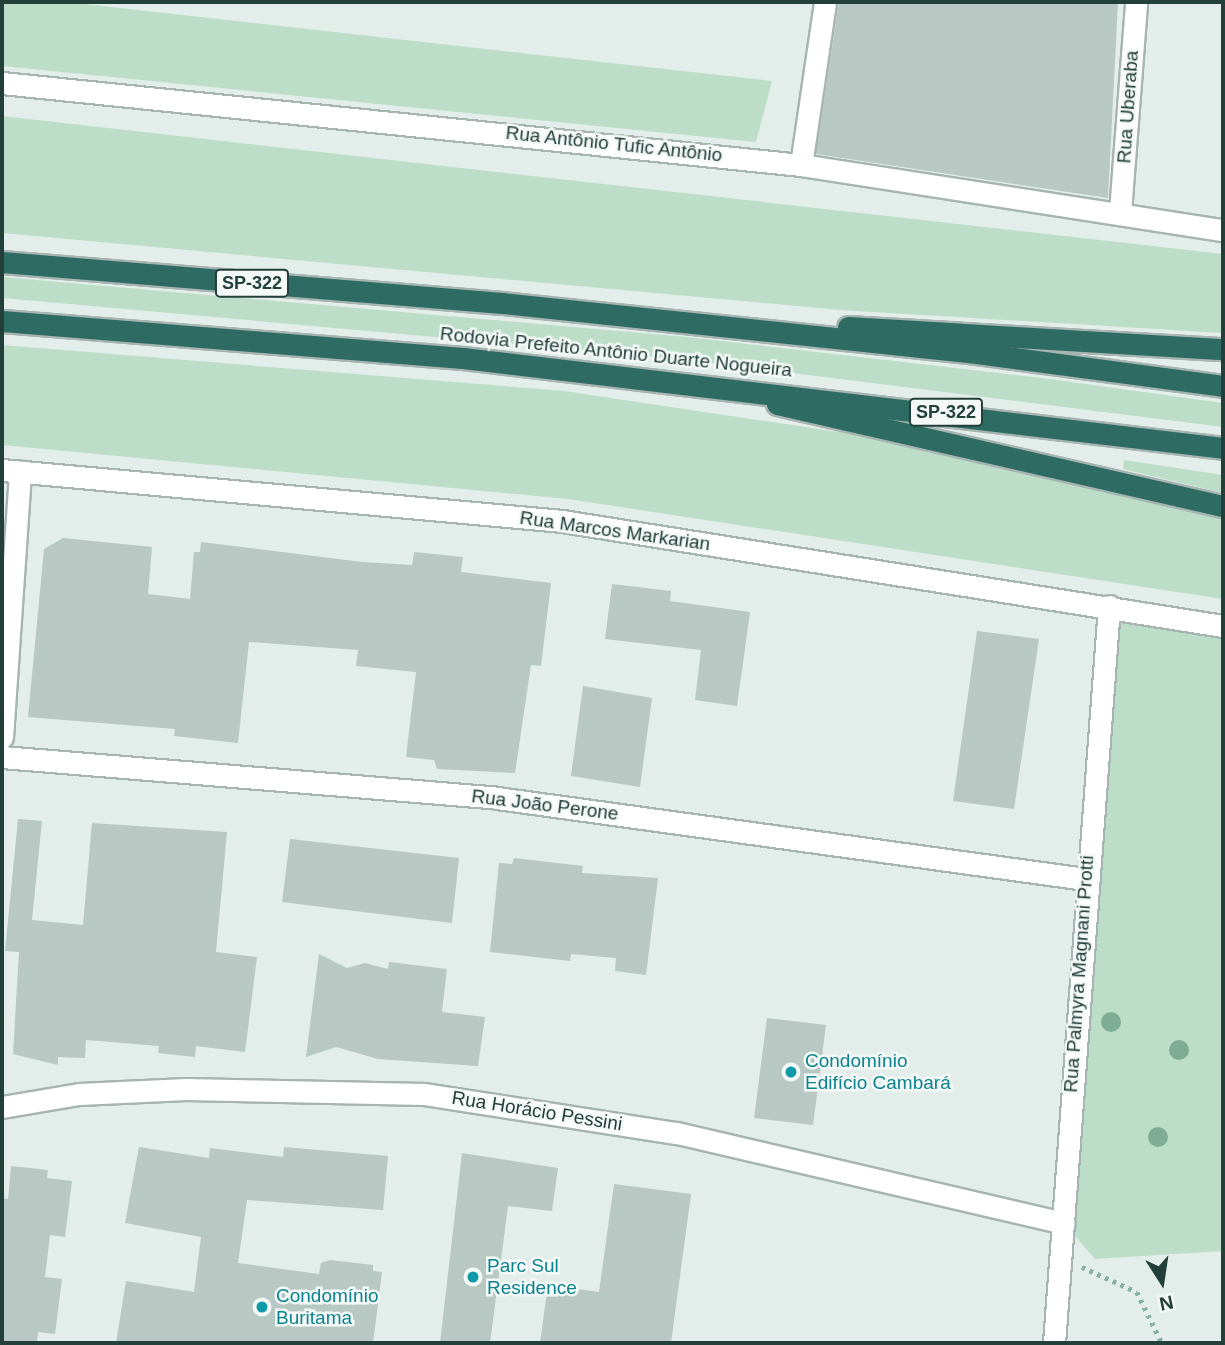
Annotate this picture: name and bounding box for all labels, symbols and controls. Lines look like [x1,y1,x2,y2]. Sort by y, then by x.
street label: Rua Uberaba [1113,50,1143,164]
street label: Rua Antônio Tufic Antônio [503,121,725,167]
road number: SP-322 [214,268,290,298]
street label: Rodovia Prefeito Antônio Duarte Nogueira [438,322,794,382]
road number: SP-322 [908,398,984,426]
street label: Rua Marcos Markarian [518,506,712,556]
street label: Rua João Perone [470,785,620,825]
street label: Rua Palmyra Magnani Protti [1059,855,1099,1093]
place label: Condomínio Edifício Cambará [805,1050,951,1094]
marker: Condomínio Edifício Cambará [783,1064,799,1080]
street label: Rua Horácio Pessini [450,1086,624,1136]
north arrow [1127,1247,1197,1317]
place label: Parc Sul Residence [487,1255,577,1299]
marker: Parc Sul Residence [465,1269,481,1285]
place label: Condomínio Buritama [276,1285,378,1329]
text: N [1158,1291,1175,1315]
marker: Condomínio Buritama [254,1299,270,1315]

